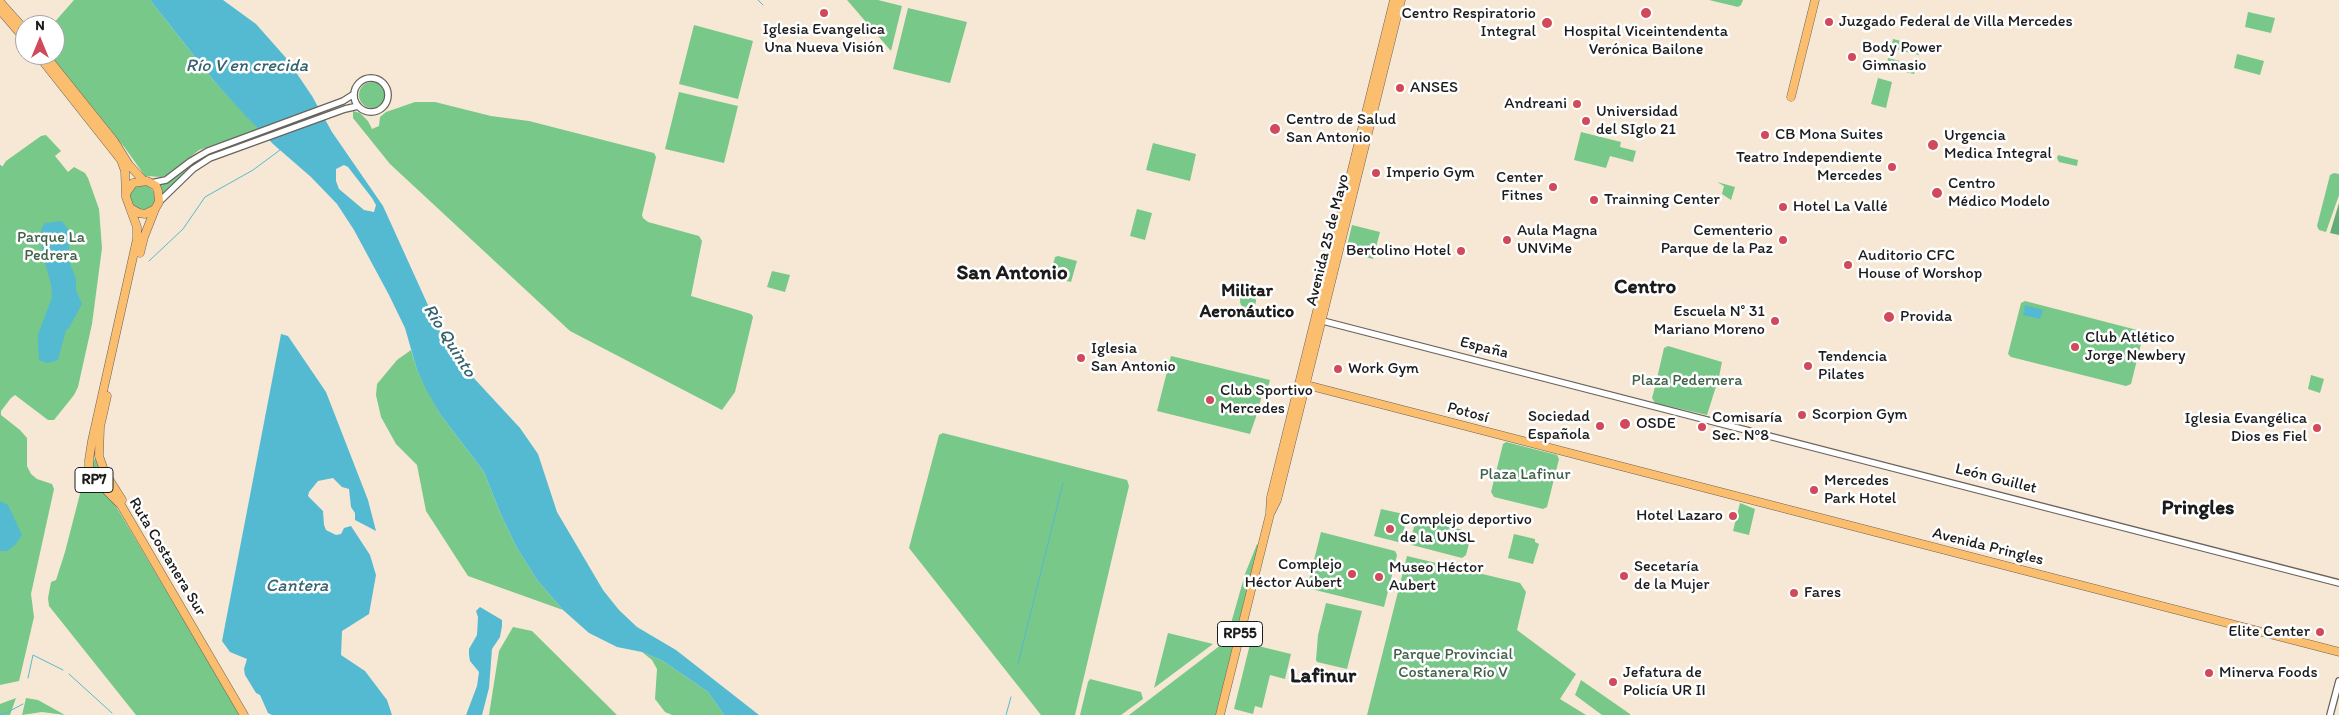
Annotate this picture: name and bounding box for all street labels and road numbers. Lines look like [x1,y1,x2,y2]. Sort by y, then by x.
street label: Avenida 25 de Mayo [1302,172,1354,308]
street label: España [1458,333,1510,363]
street label: Potosí [1445,398,1491,428]
street label: León Guillet [1953,460,2039,498]
road number: RP7 [75,468,113,492]
street label: Ruta Costanera Sur [124,494,210,620]
street label: Avenida Pringles [1930,524,2046,570]
road number: RP55 [1218,622,1262,646]

